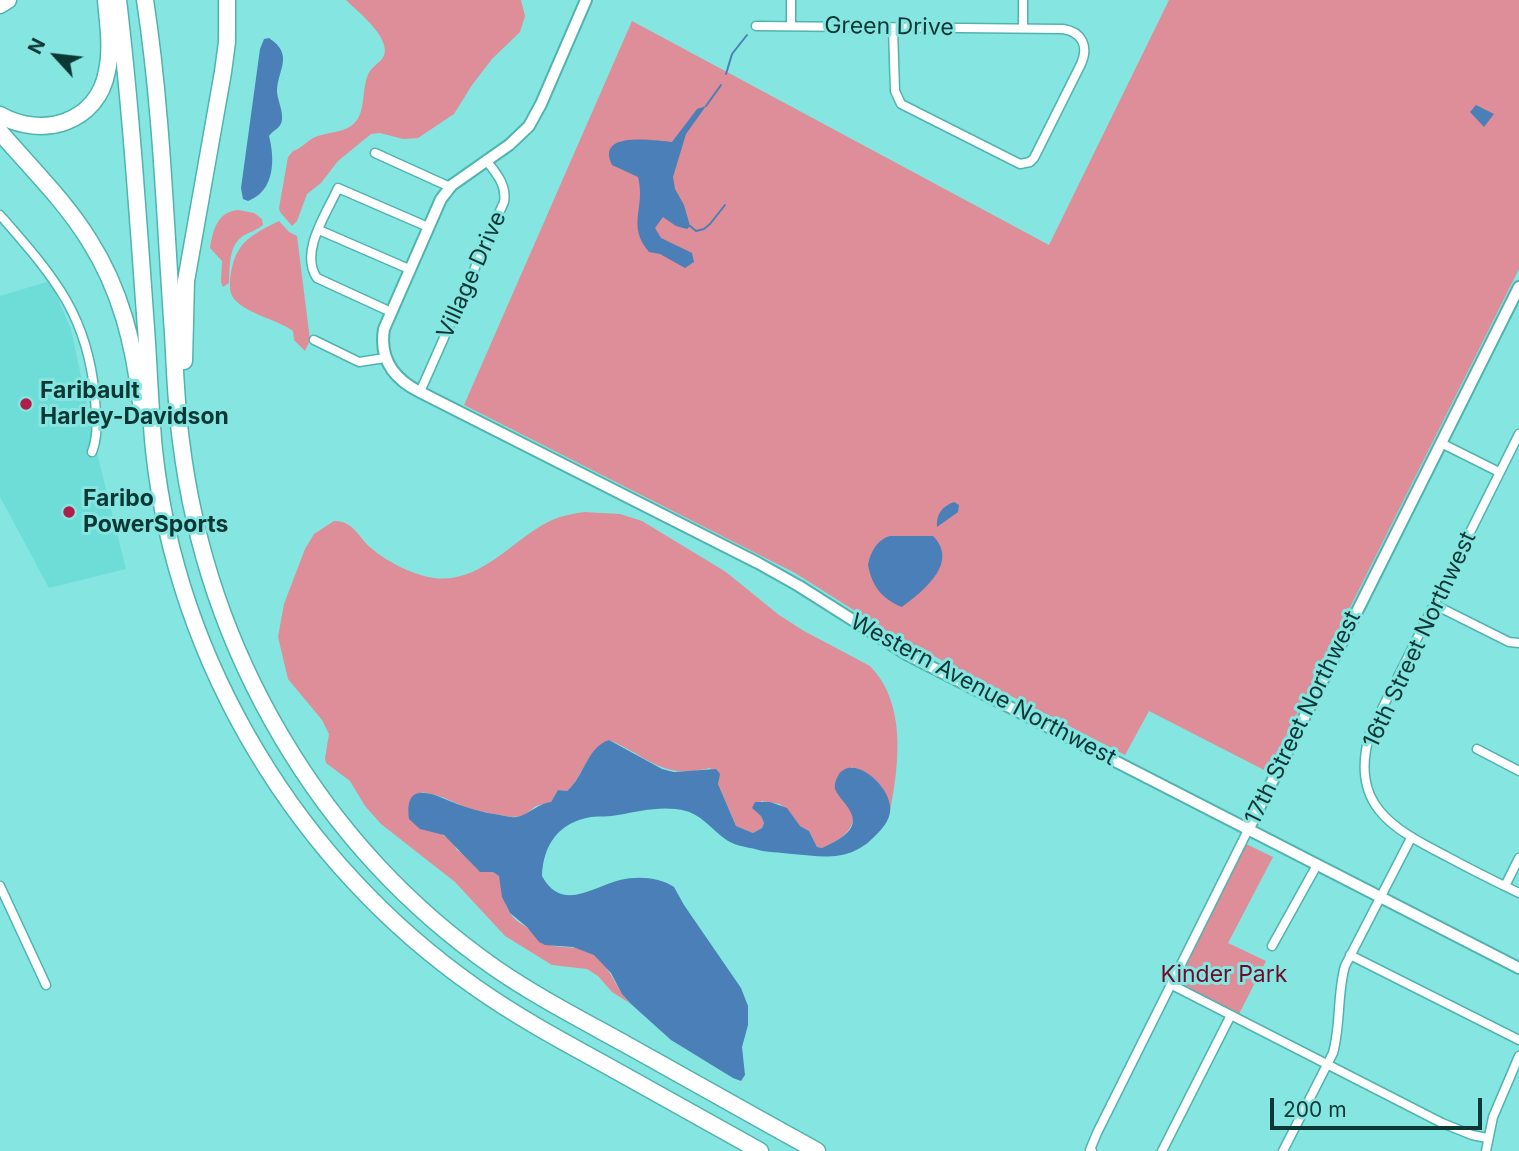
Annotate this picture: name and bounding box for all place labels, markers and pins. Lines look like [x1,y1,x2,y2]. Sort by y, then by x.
place label: Faribault Harley-Davidson [40,377,229,431]
marker: Faribault Harley-Davidson [18,396,34,412]
place label: Faribo PowerSports [83,485,228,539]
marker: Faribo PowerSports [61,504,77,520]

